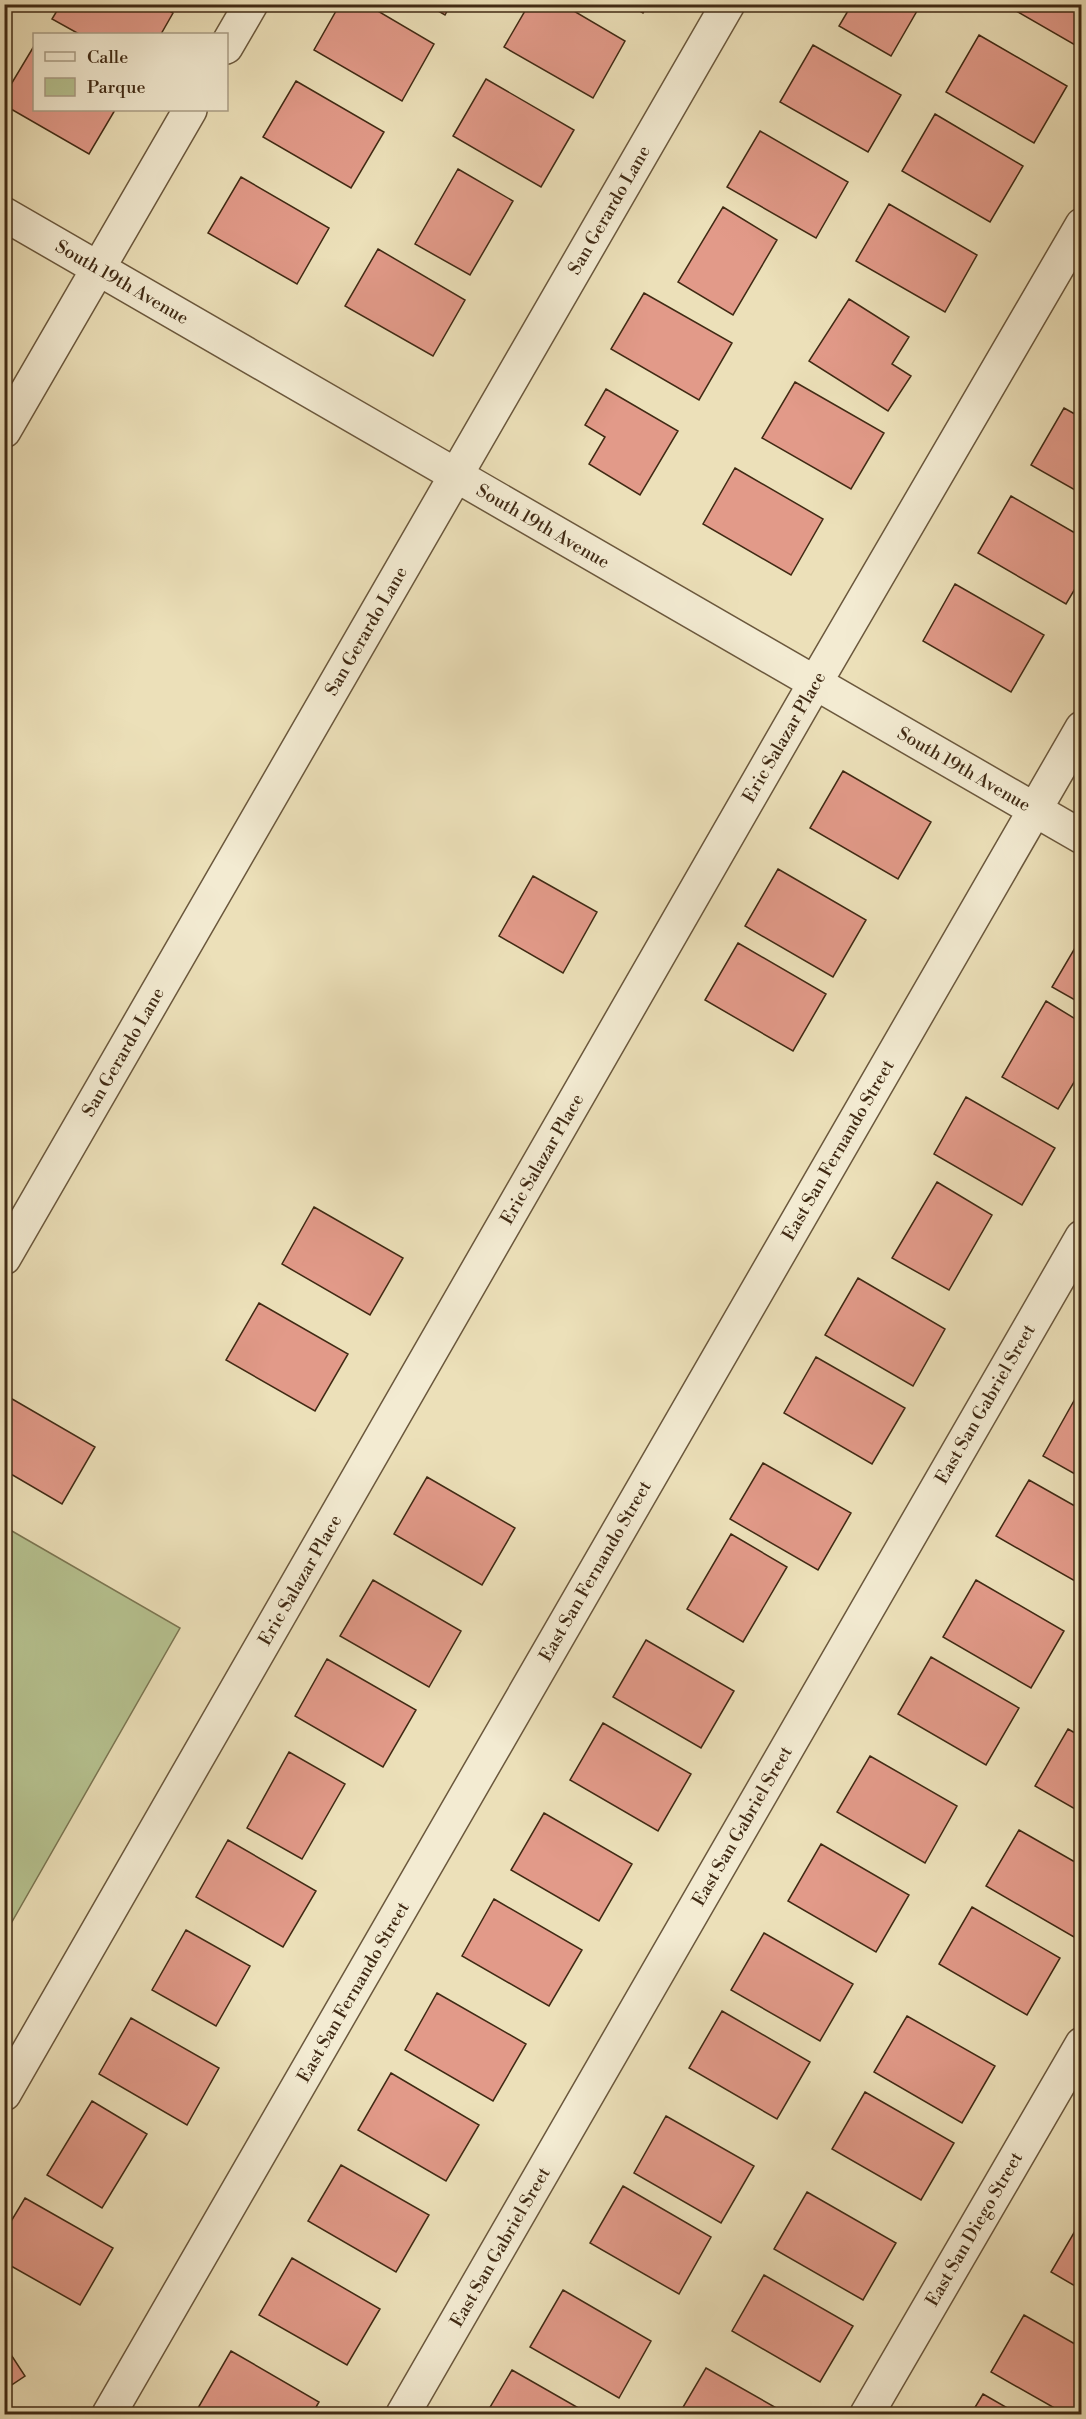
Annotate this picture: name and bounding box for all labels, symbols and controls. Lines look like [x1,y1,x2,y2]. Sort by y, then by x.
legend [33,33,228,111]
text: Calle [87,46,128,69]
text: Parque [87,76,146,99]
street label: San Gerardo Lane [563,141,656,279]
street label: South 19th Avenue [51,235,192,330]
street label: South 19th Avenue [472,479,613,574]
street label: San Gerardo Lane [320,562,413,700]
street label: Eric Salazar Place [738,668,831,807]
street label: South 19th Avenue [893,722,1034,817]
street label: San Gerardo Lane [77,983,170,1121]
street label: East San Fernando Street [777,1055,900,1245]
street label: Eric Salazar Place [496,1090,589,1229]
street label: East San Gabriel Sreet [930,1320,1041,1488]
street label: East San Fernando Street [534,1476,657,1666]
street label: Eric Salazar Place [254,1511,347,1650]
street label: East San Gabriel Sreet [687,1742,798,1910]
street label: East San Fernando Street [292,1897,415,2087]
street label: East San Diego Street [921,2147,1028,2311]
street label: East San Gabriel Sreet [445,2163,556,2331]

